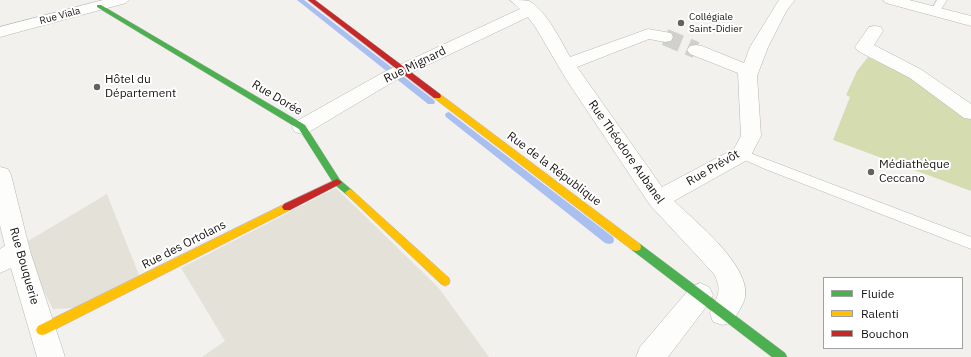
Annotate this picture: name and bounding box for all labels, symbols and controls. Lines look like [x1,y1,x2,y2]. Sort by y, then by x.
street label: Rue Viala [38,5,82,27]
place label: Collégiale Saint-Didier [689,11,742,34]
marker: Collégiale Saint-Didier [676,18,686,28]
street label: Rue Mignard [382,44,448,86]
place label: Hôtel du Département [105,73,176,101]
street label: Rue Dorée [249,77,305,119]
marker: Hôtel du Département [92,82,102,92]
street label: Rue Théodore Aubanel [585,98,667,206]
street label: Rue de la République [504,129,604,209]
street label: Rue Prévôt [684,147,742,189]
place label: Médiathèque Ceccano [879,158,950,186]
marker: Médiathèque Ceccano [866,167,876,177]
street label: Rue des Ortolans [140,218,228,272]
street label: Rue Bouquerie [6,226,42,306]
legend [823,277,963,349]
text: Fluide [861,286,894,301]
text: Ralenti [861,306,899,321]
text: Bouchon [861,326,909,341]

